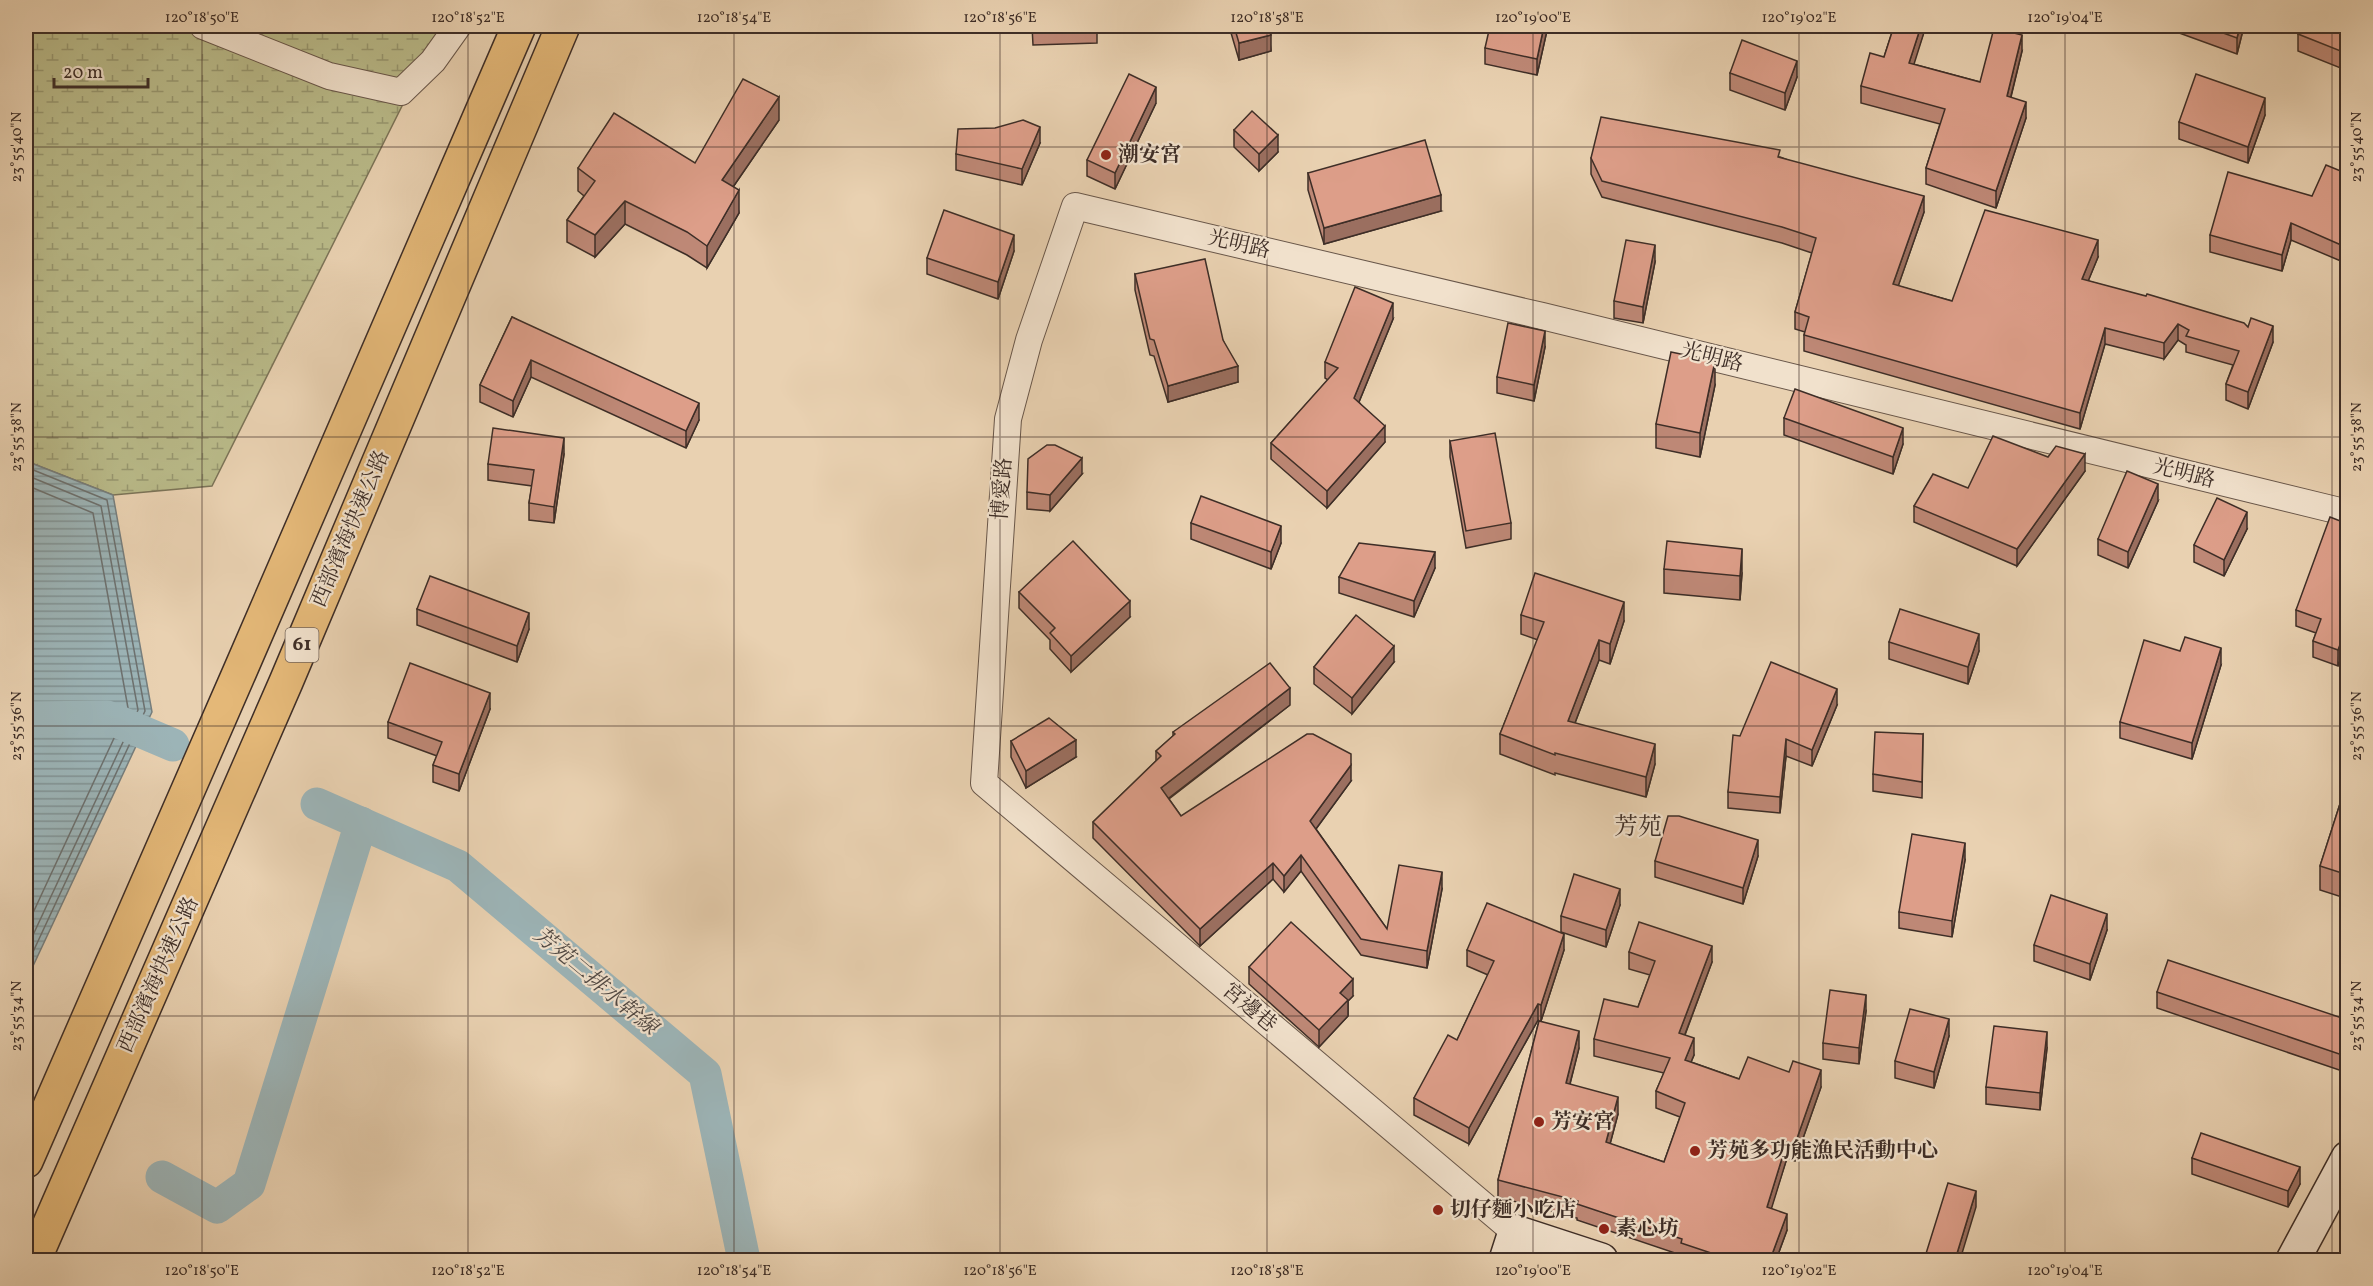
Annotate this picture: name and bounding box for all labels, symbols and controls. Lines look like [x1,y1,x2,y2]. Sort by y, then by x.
text: 120°18'50"E [165,8,239,29]
text: 120°18'52"E [431,8,505,29]
text: 120°18'54"E [697,8,771,29]
text: 120°18'56"E [963,8,1037,29]
text: 120°18'58"E [1230,8,1304,29]
text: 120°19'00"E [1495,8,1571,29]
text: 120°19'02"E [1762,8,1836,29]
text: 120°19'04"E [2027,8,2103,29]
scale bar [54,51,148,89]
text: 20 m [63,61,103,86]
text: 23°55'40"N [7,112,28,182]
text: 23°55'40"N [2347,112,2368,182]
place label: 潮安宮 [1118,141,1181,170]
marker: 潮安宮 [1099,148,1113,162]
street label: 光明路 [1205,224,1273,266]
street label: 光明路 [1678,336,1746,380]
text: 23°55'38"N [7,402,28,472]
text: 23°55'38"N [2347,402,2368,472]
street label: 西部濱海快速公路 [305,446,397,612]
street label: 光明路 [2150,452,2218,496]
street label: 博愛路 [986,457,1020,521]
road number: 61 [286,628,318,662]
text: 23°55'36"N [7,691,28,761]
text: 23°55'36"N [2347,691,2368,761]
district label: 芳苑 [1614,811,1662,845]
street label: 西部濱海快速公路 [112,892,206,1058]
water label: 芳苑二排水幹線 [526,921,665,1045]
street label: 宮邊巷 [1216,977,1282,1039]
text: 23°55'34"N [7,981,28,1051]
text: 23°55'34"N [2347,981,2368,1051]
place label: 芳安宮 [1551,1108,1614,1137]
marker: 芳安宮 [1532,1115,1546,1129]
place label: 芳苑多功能漁民活動中心 [1707,1137,1938,1166]
marker: 芳苑多功能漁民活動中心 [1688,1144,1702,1158]
place label: 切仔麵小吃店 [1450,1196,1576,1225]
marker: 切仔麵小吃店 [1431,1203,1445,1217]
place label: 素心坊 [1616,1215,1679,1244]
marker: 素心坊 [1597,1222,1611,1236]
text: 120°18'50"E [165,1261,239,1282]
text: 120°18'52"E [431,1261,505,1282]
text: 120°18'54"E [697,1261,771,1282]
text: 120°18'56"E [963,1261,1037,1282]
text: 120°18'58"E [1230,1261,1304,1282]
text: 120°19'00"E [1495,1261,1571,1282]
text: 120°19'02"E [1762,1261,1836,1282]
text: 120°19'04"E [2027,1261,2103,1282]

